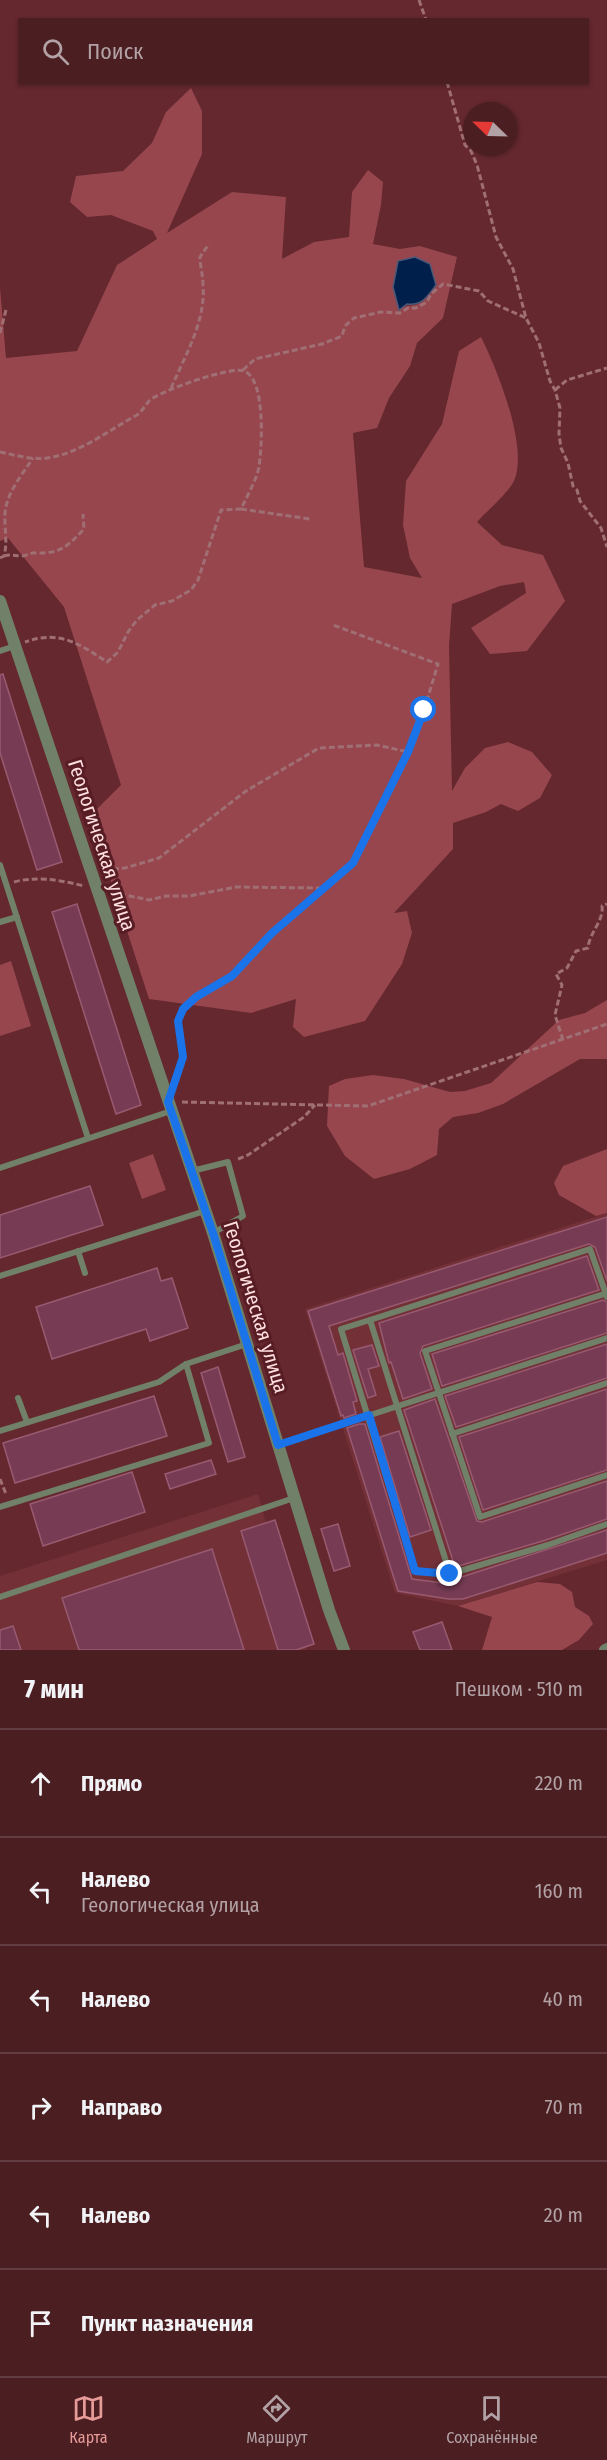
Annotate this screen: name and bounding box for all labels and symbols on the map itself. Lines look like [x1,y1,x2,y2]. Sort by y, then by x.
north arrow [463,102,517,156]
route start [410,696,436,722]
street label: Геологическая улица [63,756,141,934]
street label: Геологическая улица [218,1218,294,1396]
route end [436,1560,462,1586]

